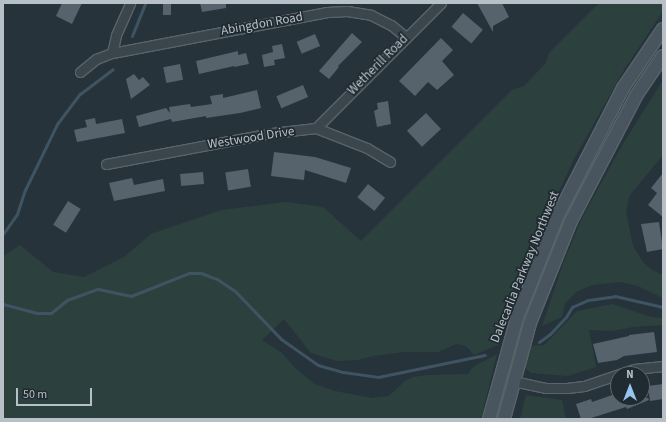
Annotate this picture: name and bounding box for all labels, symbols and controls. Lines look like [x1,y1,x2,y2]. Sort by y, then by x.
street label: Abingdon Road [220,9,304,39]
street label: Wetherill Road [344,31,412,99]
street label: Westwood Drive [207,123,295,153]
street label: Dalecarlia Parkway Northwest [487,189,563,345]
north arrow [610,366,650,406]
text: N [626,367,634,382]
scale bar [18,380,94,406]
text: 50 m [23,386,47,403]

